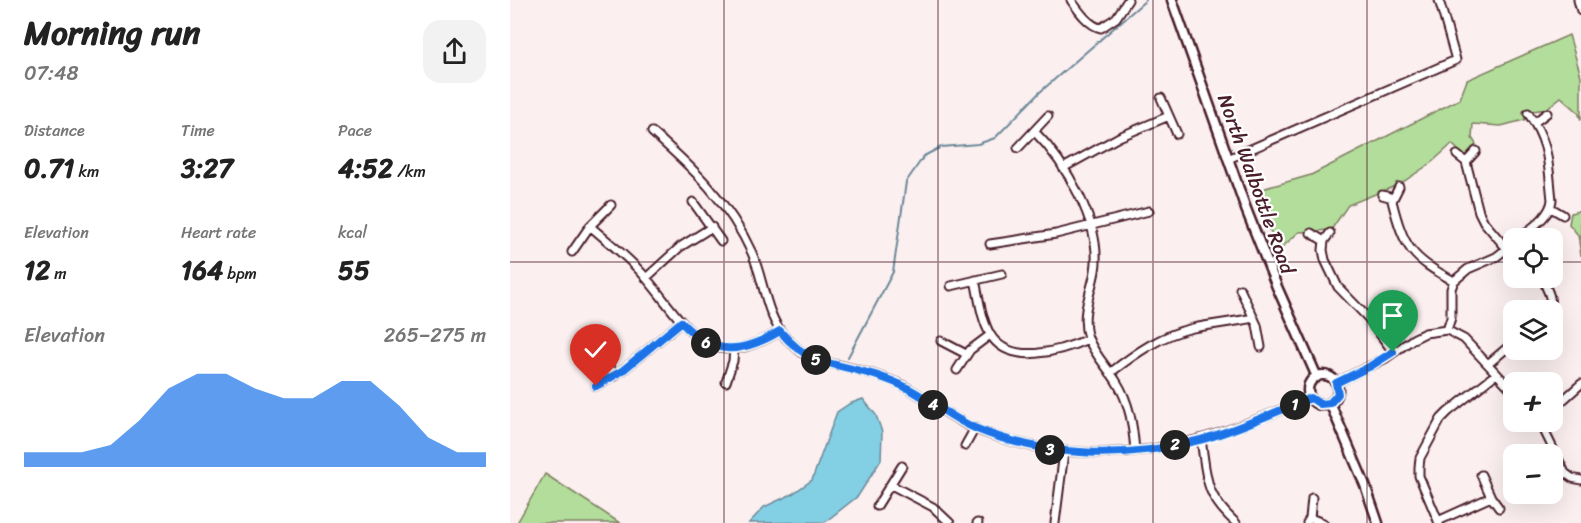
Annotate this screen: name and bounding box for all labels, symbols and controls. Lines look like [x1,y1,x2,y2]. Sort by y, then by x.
text: Morning run [24,4,200,62]
button: share [423,20,486,83]
text: 07:48 [24,56,79,91]
street label: North Walbottle Road [1207,89,1305,280]
text: Distance [24,116,85,145]
text: Time [181,116,215,145]
text: Pace [338,116,372,145]
text: 0.71 [24,145,74,191]
text: 3:27 [181,145,233,191]
text: 4:52 [338,145,393,191]
text: km [74,157,99,186]
text: /km [393,157,426,186]
text: Elevation [24,218,89,247]
text: Heart rate [181,218,256,247]
text: kcal [338,218,367,247]
map controls [1503,228,1563,504]
button: locate [1503,228,1563,288]
text: 12 [24,247,50,293]
text: 164 [181,247,223,293]
text: 55 [338,247,370,293]
text: m [50,259,67,288]
text: bpm [223,259,257,288]
pin [1367,290,1418,352]
icon: arrive [1376,299,1409,332]
button: layers [1503,300,1563,360]
text: Elevation [24,318,105,353]
text: 265–275 m [384,318,486,353]
pin [570,324,621,386]
pin: 6 [691,328,721,358]
text: 6 [701,328,711,357]
icon: check [579,333,612,366]
pin: 5 [801,345,831,375]
text: 5 [811,345,821,374]
button: + [1503,372,1563,432]
pin: 4 [918,390,948,420]
text: 4 [928,390,938,419]
pin: 1 [1280,390,1310,420]
text: 1 [1292,390,1298,419]
pin: 2 [1160,430,1190,460]
text: 2 [1170,430,1180,459]
pin: 3 [1035,435,1065,465]
text: 3 [1046,435,1054,464]
button: − [1503,444,1563,504]

